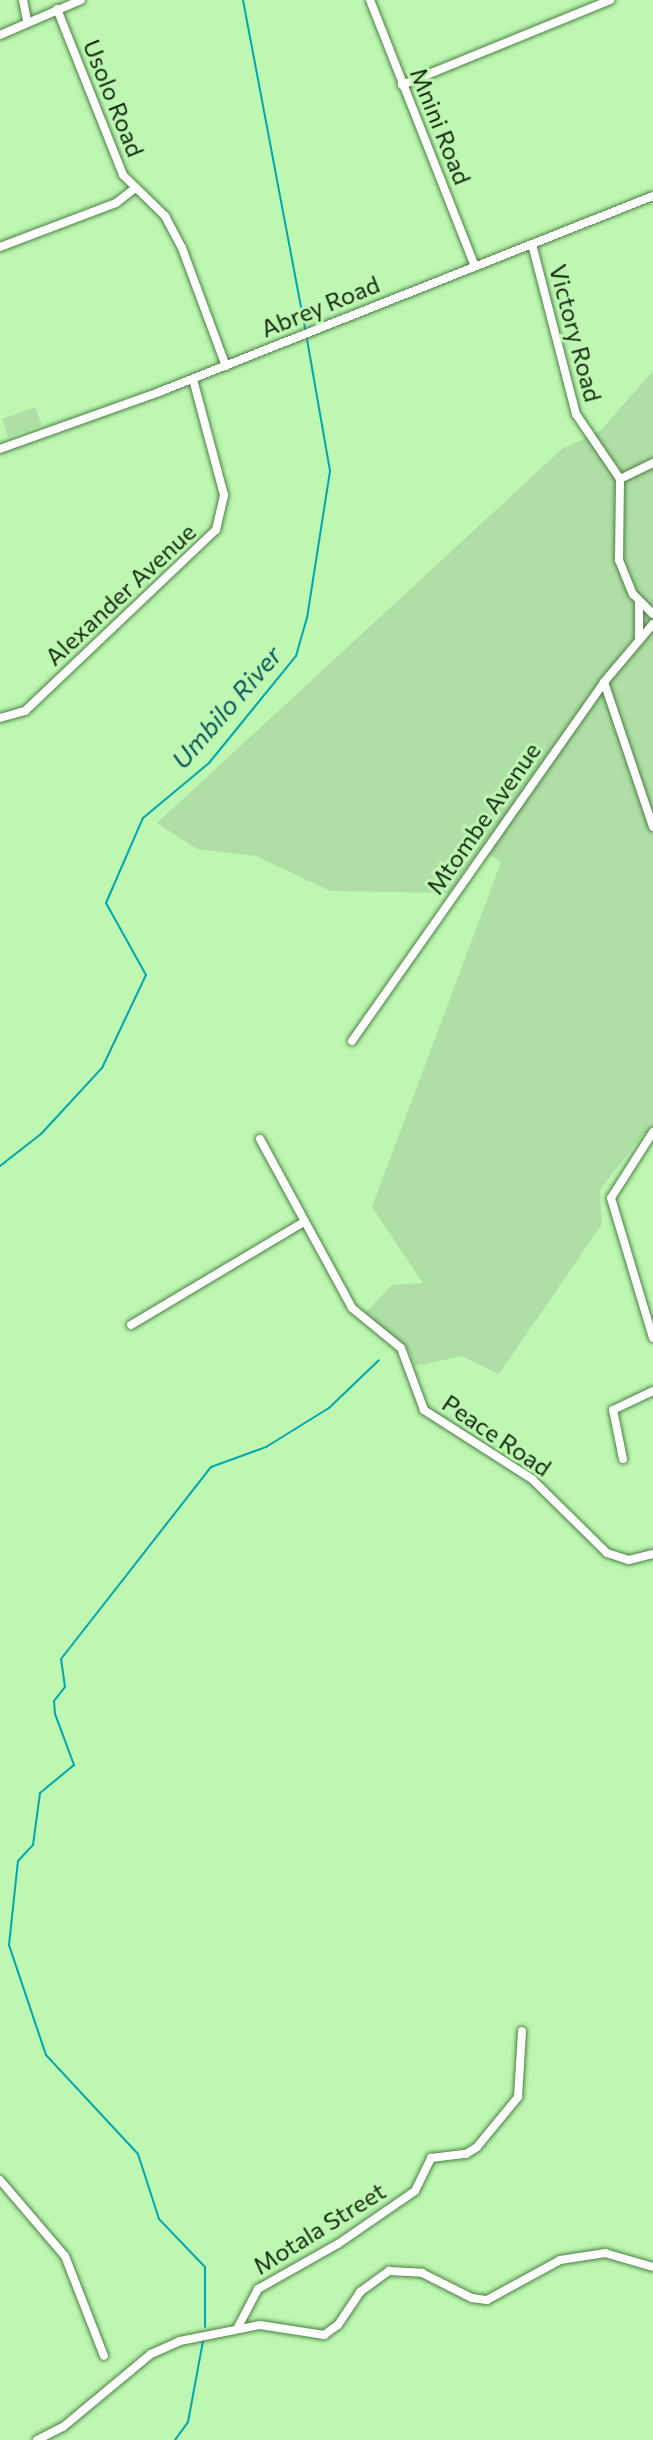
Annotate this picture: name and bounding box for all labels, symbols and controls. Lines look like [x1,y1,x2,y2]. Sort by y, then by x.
street label: Usolo Road [77,35,151,161]
street label: Mnini Road [405,63,477,189]
street label: Victory Road [544,261,608,405]
street label: Abrey Road [256,269,384,343]
street label: Alexander Avenue [39,517,201,671]
water label: Umbilo River [164,639,288,775]
street label: Mtombe Avenue [420,737,546,899]
street label: Peace Road [437,1388,557,1482]
street label: Motala Street [248,2176,390,2280]

